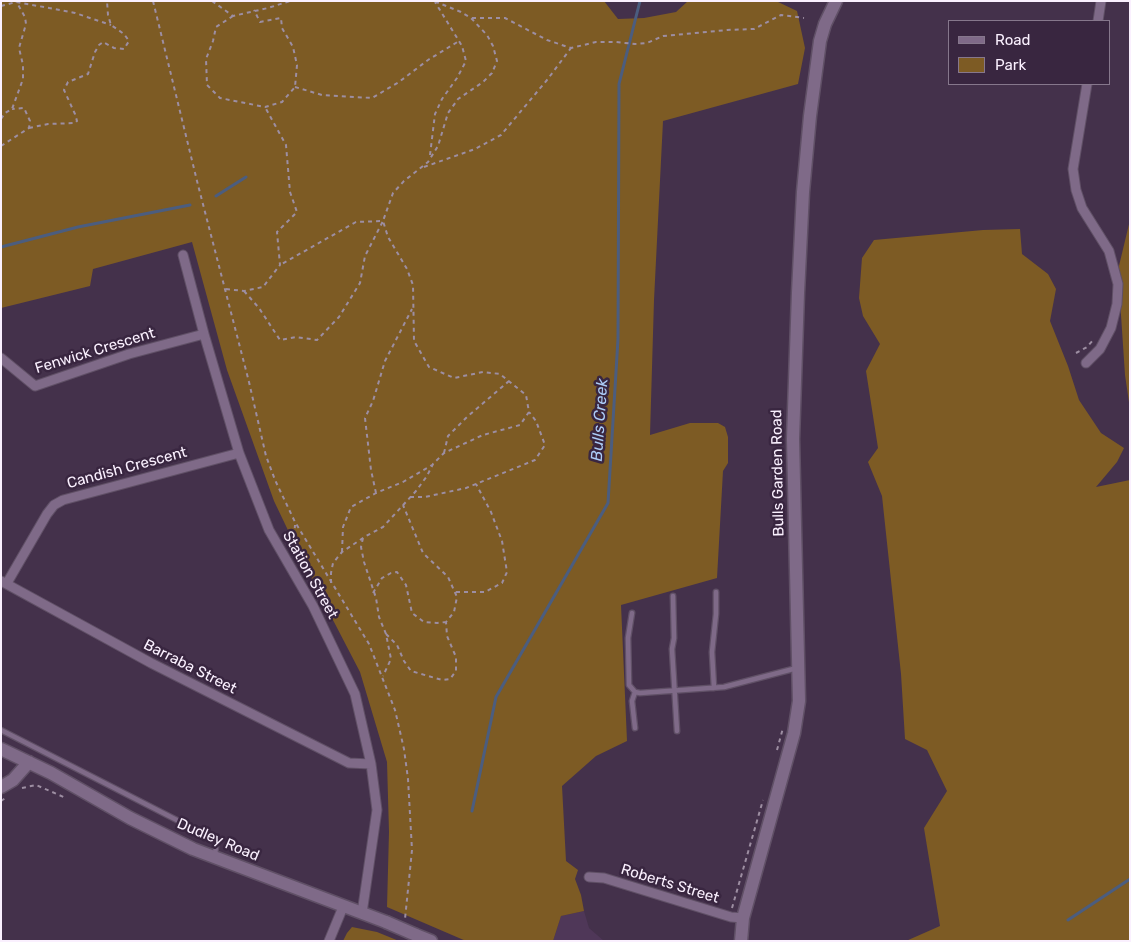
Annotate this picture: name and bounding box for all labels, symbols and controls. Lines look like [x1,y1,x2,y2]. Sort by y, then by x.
legend [948,20,1111,85]
text: Road [995,31,1031,49]
text: Park [995,56,1026,74]
street label: Fenwick Crescent [33,324,157,378]
water label: Bulls Creek [588,378,612,462]
street label: Bulls Garden Road [768,409,788,537]
street label: Candish Crescent [65,443,189,493]
street label: Station Street [278,528,342,622]
street label: Barraba Street [140,636,240,698]
street label: Dudley Road [174,815,262,865]
street label: Roberts Street [619,860,721,908]

